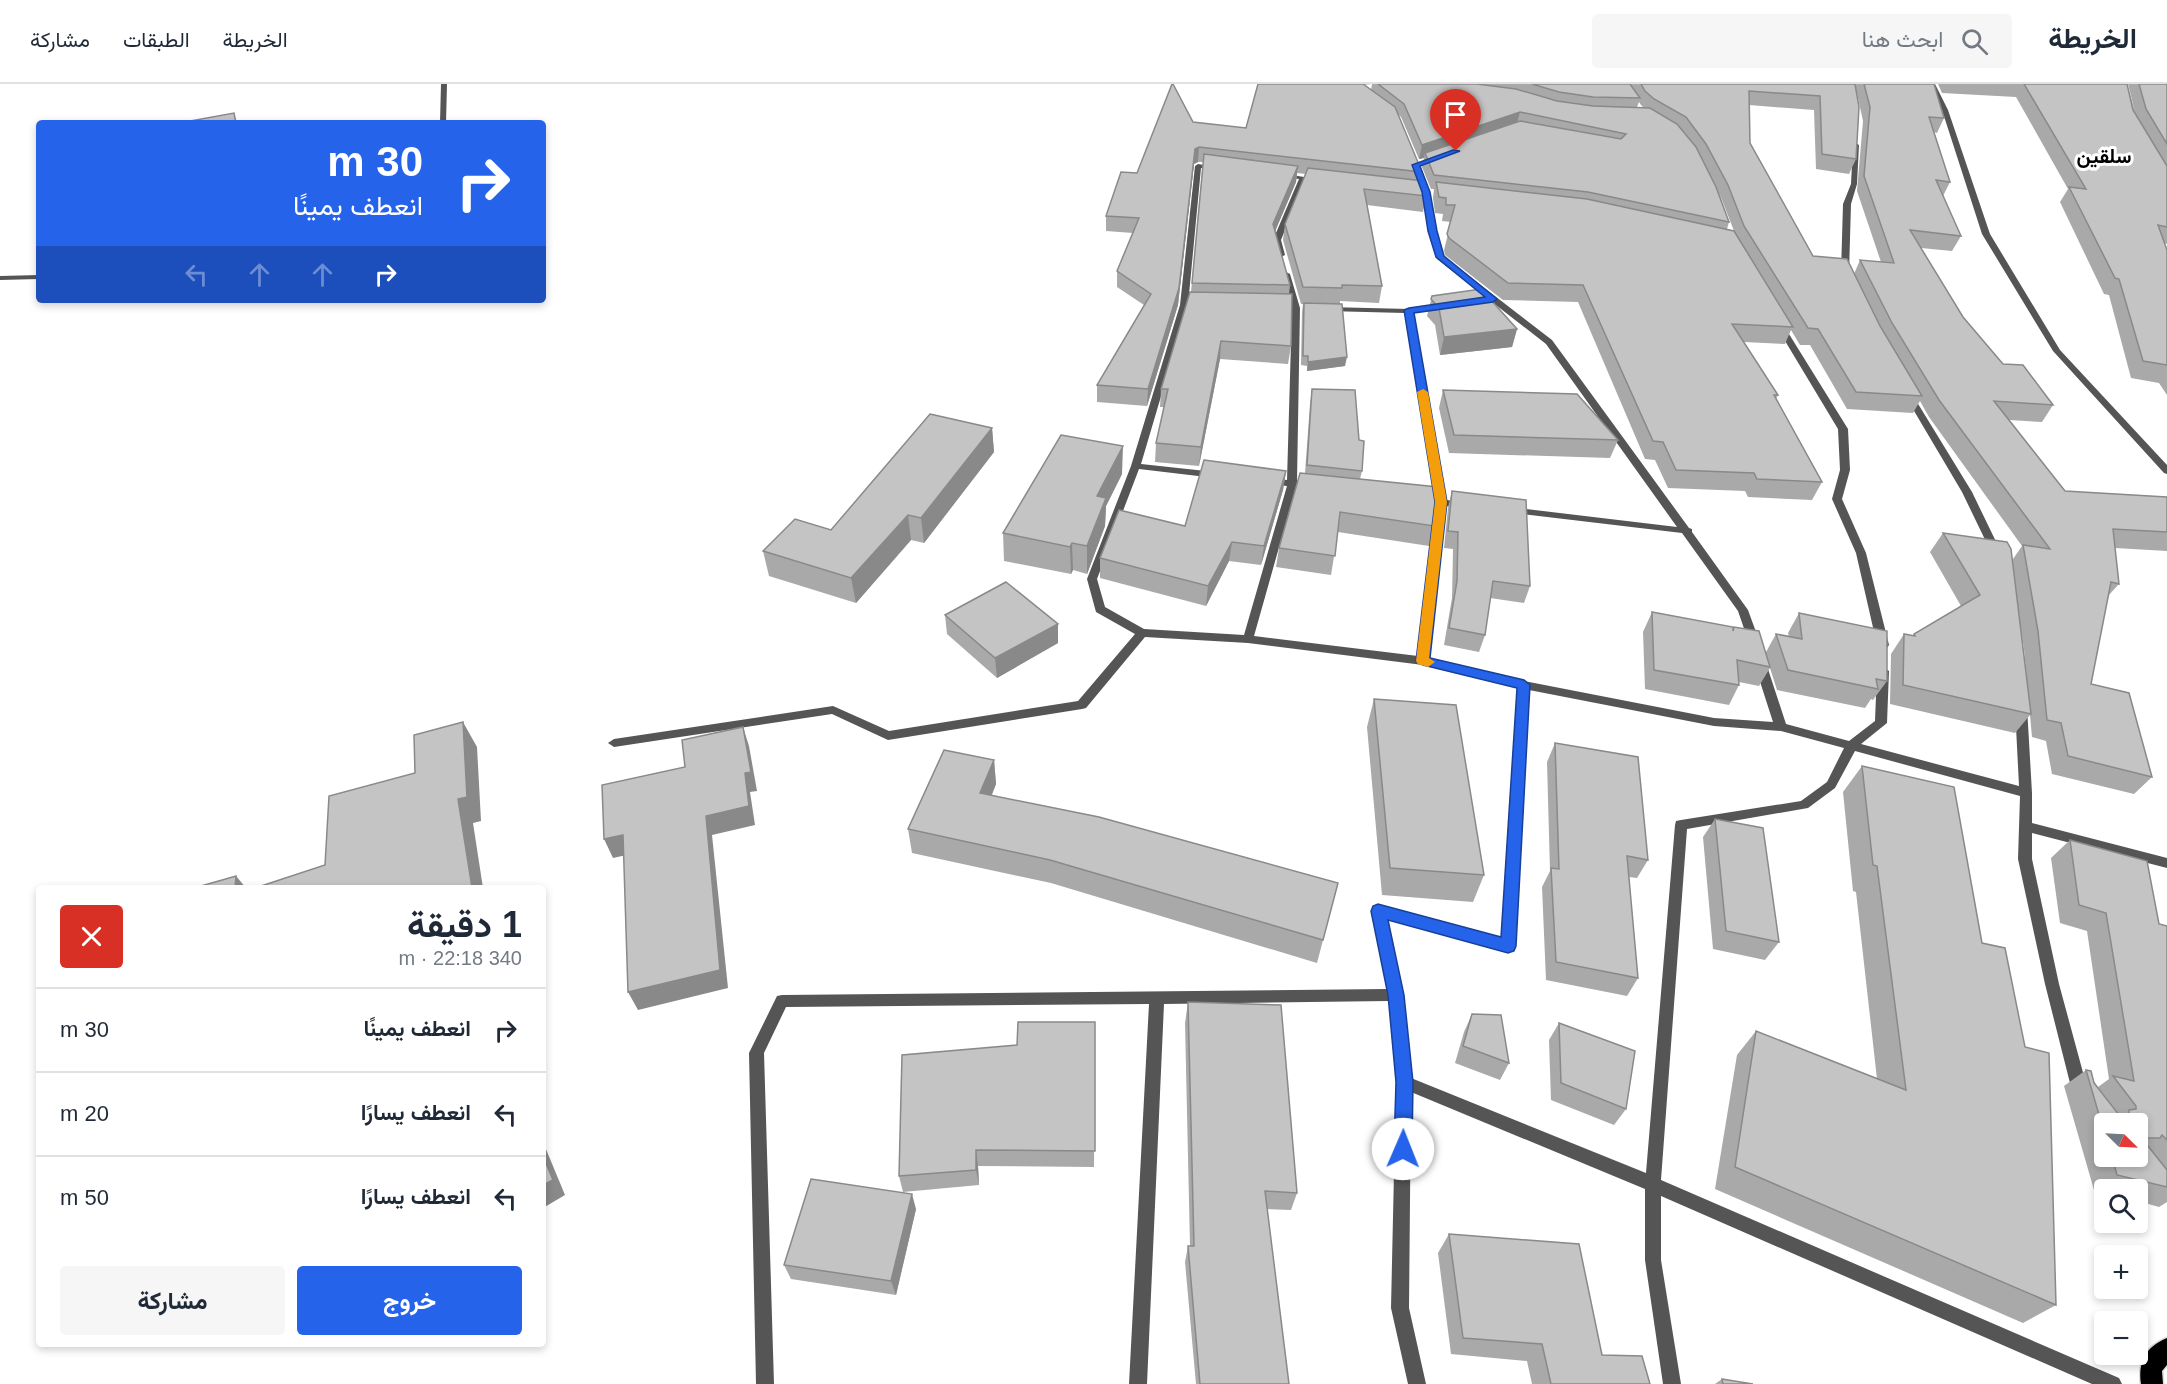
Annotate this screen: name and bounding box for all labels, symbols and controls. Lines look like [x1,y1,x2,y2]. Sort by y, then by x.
search box [1592,14,2012,68]
text: الخريطة [2048,23,2137,54]
icon: search [1958,25,1991,58]
text: ابحث هنا [1862,27,1943,52]
text: مشاركة [30,28,90,51]
text: الطبقات [123,28,190,51]
text: الخريطة [223,28,288,51]
pin [1430,89,1481,151]
icon: arrive [1439,98,1472,131]
text: 30 m [327,138,423,185]
icon: right [444,144,522,222]
district label: سلقين [2077,145,2131,168]
text: انعطف يمينًا [293,191,423,221]
icon: left [180,258,213,291]
icon: ahead [243,258,276,291]
icon: ahead [306,258,339,291]
icon: right [369,258,402,291]
text: 1 دقيقة [407,904,522,945]
button: close [60,905,123,968]
text: 340 m · 22:18 [399,947,522,969]
icon: right [489,1014,522,1047]
text: انعطف يمينًا [363,1016,471,1041]
text: 30 m [60,1017,109,1042]
icon: left [489,1098,522,1131]
text: انعطف يسارًا [361,1100,471,1125]
text: 20 m [60,1101,109,1126]
north arrow [2094,1113,2148,1167]
map controls [2094,1113,2148,1365]
position arrow [1371,1117,1435,1181]
button: search [2094,1179,2148,1233]
icon: left [489,1182,522,1215]
text: انعطف يسارًا [361,1184,471,1209]
text: 50 m [60,1185,109,1210]
button: + [2094,1245,2148,1299]
button: مشاركة [60,1266,285,1335]
button: خروج [297,1266,522,1335]
button: − [2094,1311,2148,1365]

